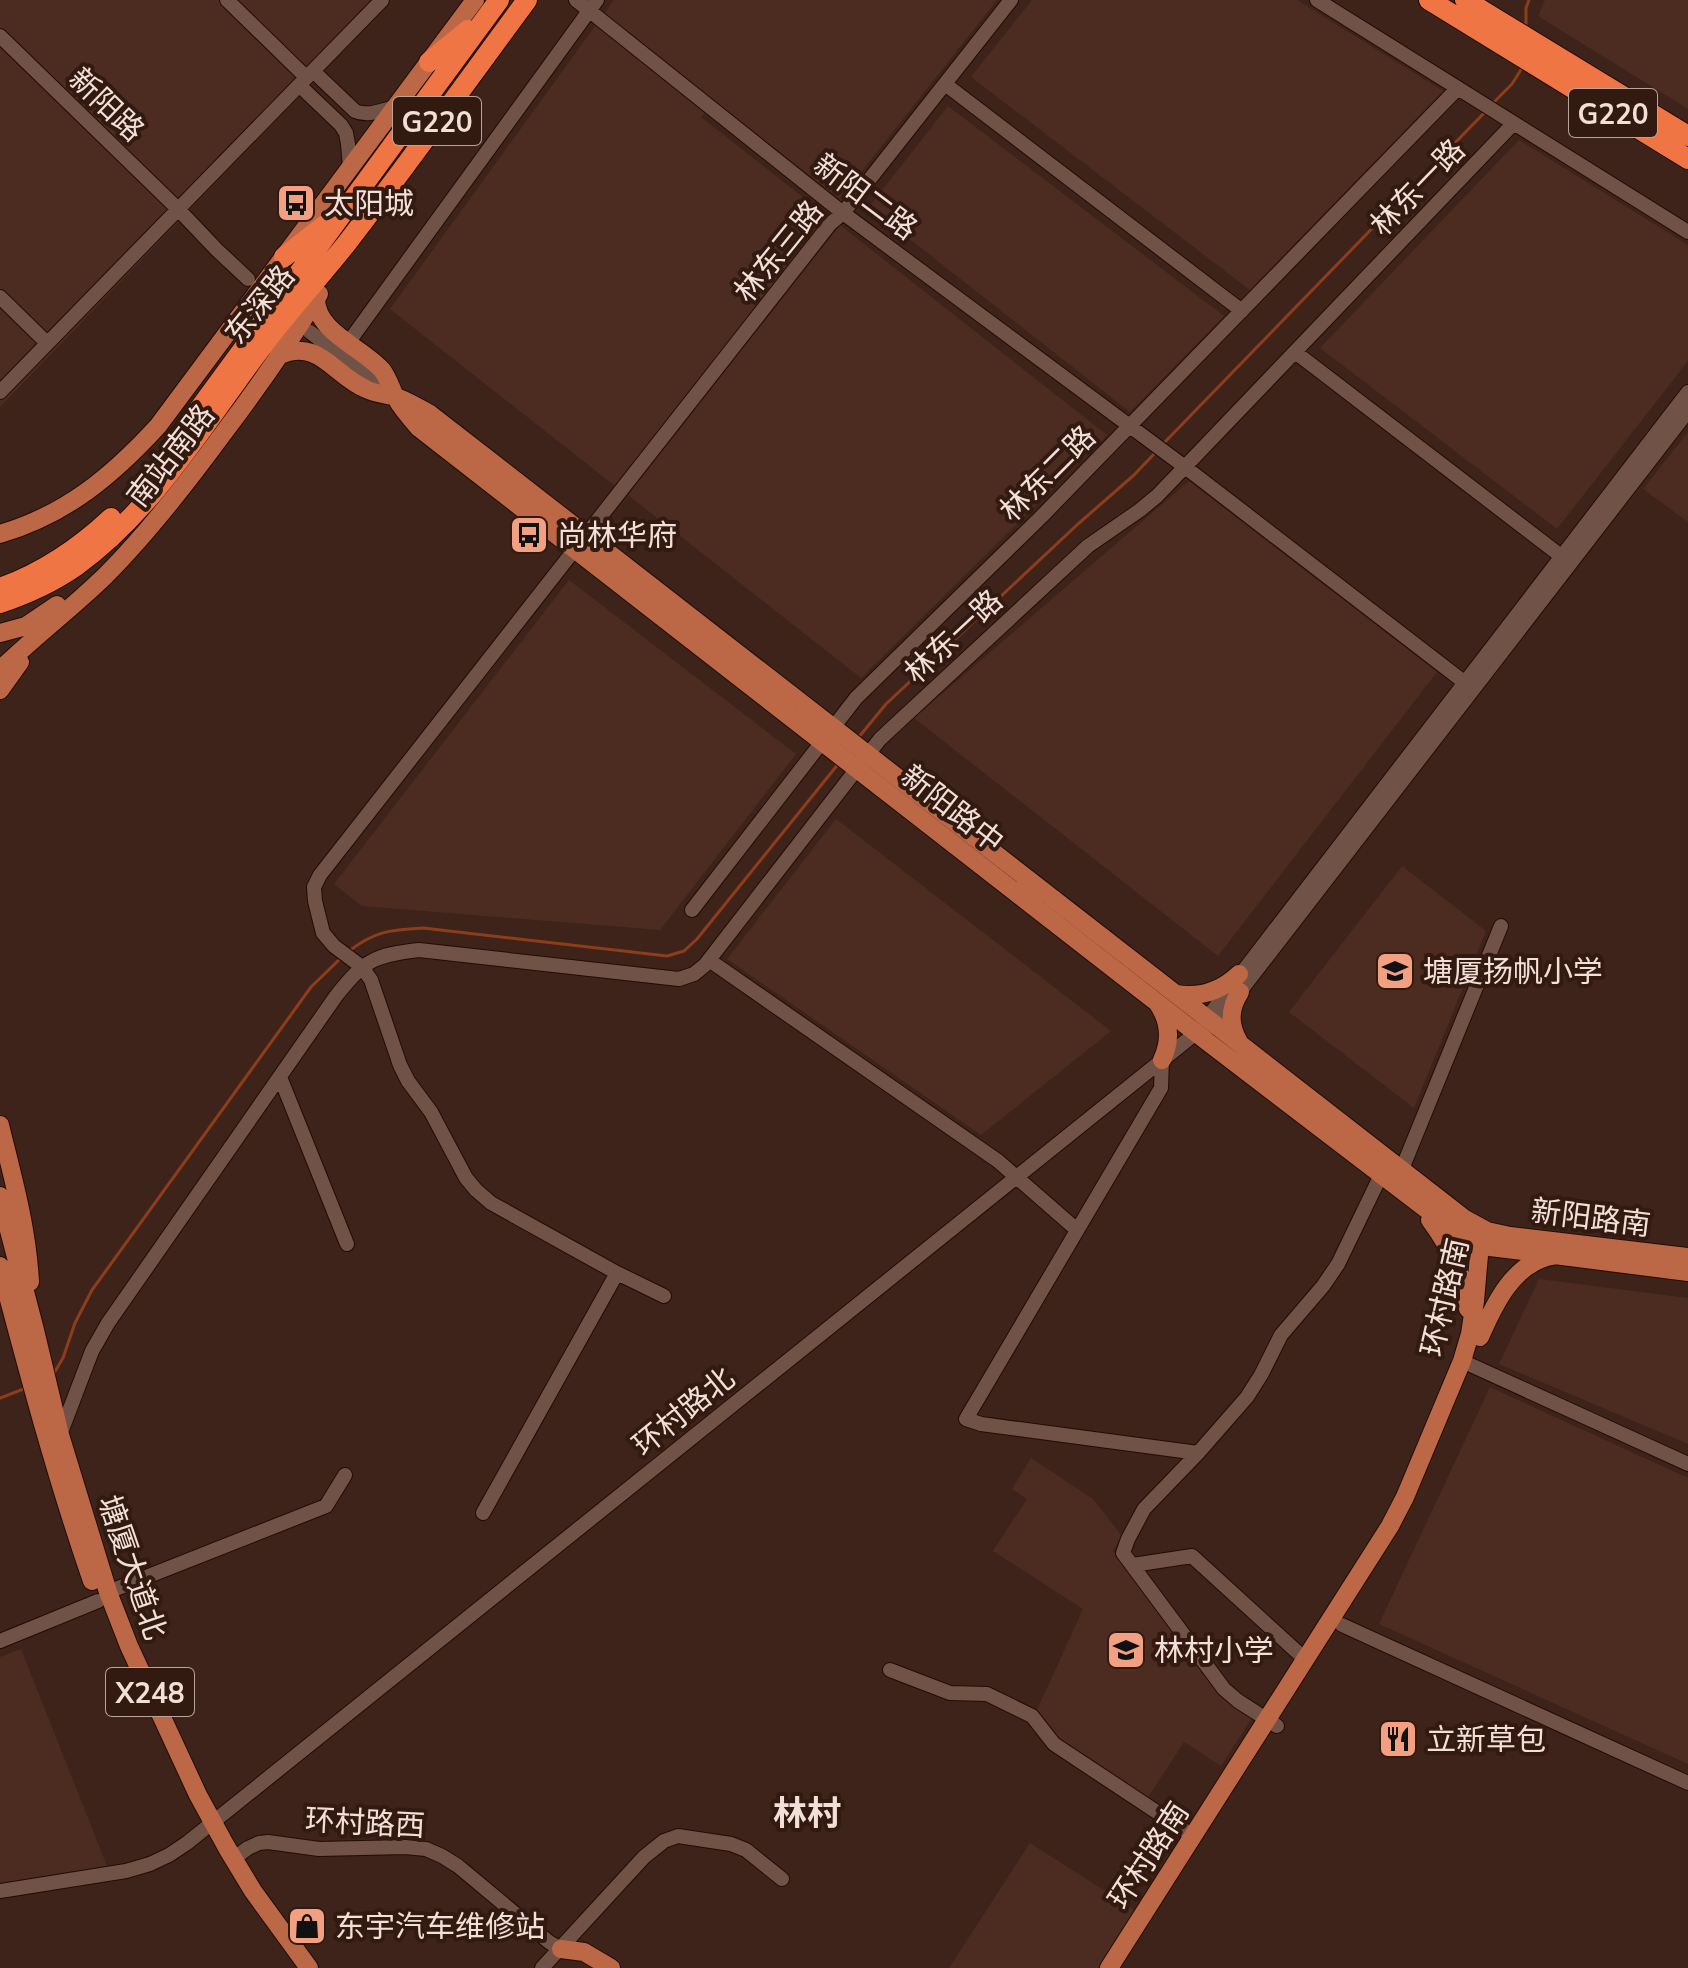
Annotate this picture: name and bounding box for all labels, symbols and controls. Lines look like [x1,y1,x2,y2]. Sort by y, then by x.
street label: 新阳路 [61,59,153,149]
road number: G220 [1569,89,1657,137]
road number: G220 [393,97,481,145]
street label: 林东一路 [1362,131,1472,243]
street label: 新阳二路 [807,145,925,247]
bus stop icon: 太阳城 [275,182,317,224]
place label: 太阳城 [324,184,414,222]
street label: 林东三路 [725,192,831,310]
street label: 东深路 [216,257,302,351]
street label: 南站南路 [118,396,222,514]
street label: 林东二路 [991,417,1103,529]
bus stop icon: 尚林华府 [508,514,550,556]
place label: 尚林华府 [557,516,677,554]
street label: 林东一路 [896,581,1010,691]
street label: 新阳路中 [894,756,1012,860]
school or university icon: 塘厦扬帆小学 [1374,950,1416,992]
place label: 塘厦扬帆小学 [1423,952,1603,990]
street label: 新阳路南 [1529,1191,1653,1243]
street label: 环村路南 [1412,1234,1476,1360]
street label: 环村路北 [624,1358,742,1464]
street label: 塘厦大道北 [91,1490,175,1644]
school or university icon: 林村小学 [1105,1629,1147,1671]
place label: 林村小学 [1154,1631,1274,1669]
road number: X248 [106,1668,194,1716]
restaurant icon: 立新草包 [1377,1718,1419,1760]
place label: 立新草包 [1426,1720,1546,1758]
district label: 林村 [773,1791,841,1834]
street label: 环村路南 [1099,1794,1197,1916]
street label: 环村路西 [304,1800,426,1844]
shop icon: 东宇汽车维修站 [286,1905,328,1947]
place label: 东宇汽车维修站 [335,1907,545,1945]

